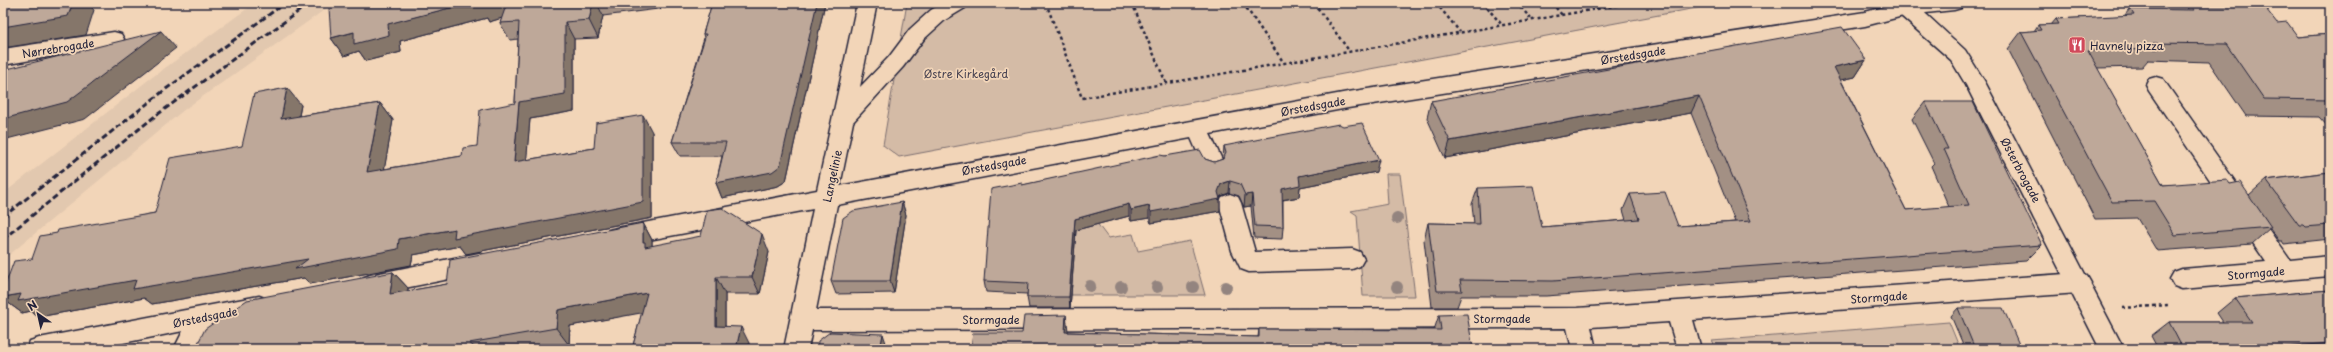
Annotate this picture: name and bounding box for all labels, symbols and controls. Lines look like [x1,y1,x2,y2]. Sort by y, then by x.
street label: Nørrebrogade [21,34,96,62]
restaurant icon: Havnely pizza [2067,35,2087,55]
place label: Havnely pizza [2090,37,2164,54]
street label: Ørstedsgade [1599,41,1667,69]
park label: Østre Kirkegård [924,65,1009,82]
street label: Ørstedsgade [1279,92,1347,120]
street label: Østerbrogade [1997,134,2045,206]
street label: Langelinie [818,148,846,204]
street label: Ørstedsgade [960,151,1028,179]
street label: Stormgade [2227,262,2285,284]
street label: Stormgade [1850,287,1908,307]
north arrow [18,294,58,334]
text: N [24,296,41,315]
street label: Ørstedsgade [171,302,239,332]
street label: Stormgade [1473,310,1531,327]
street label: Stormgade [962,311,1020,328]

